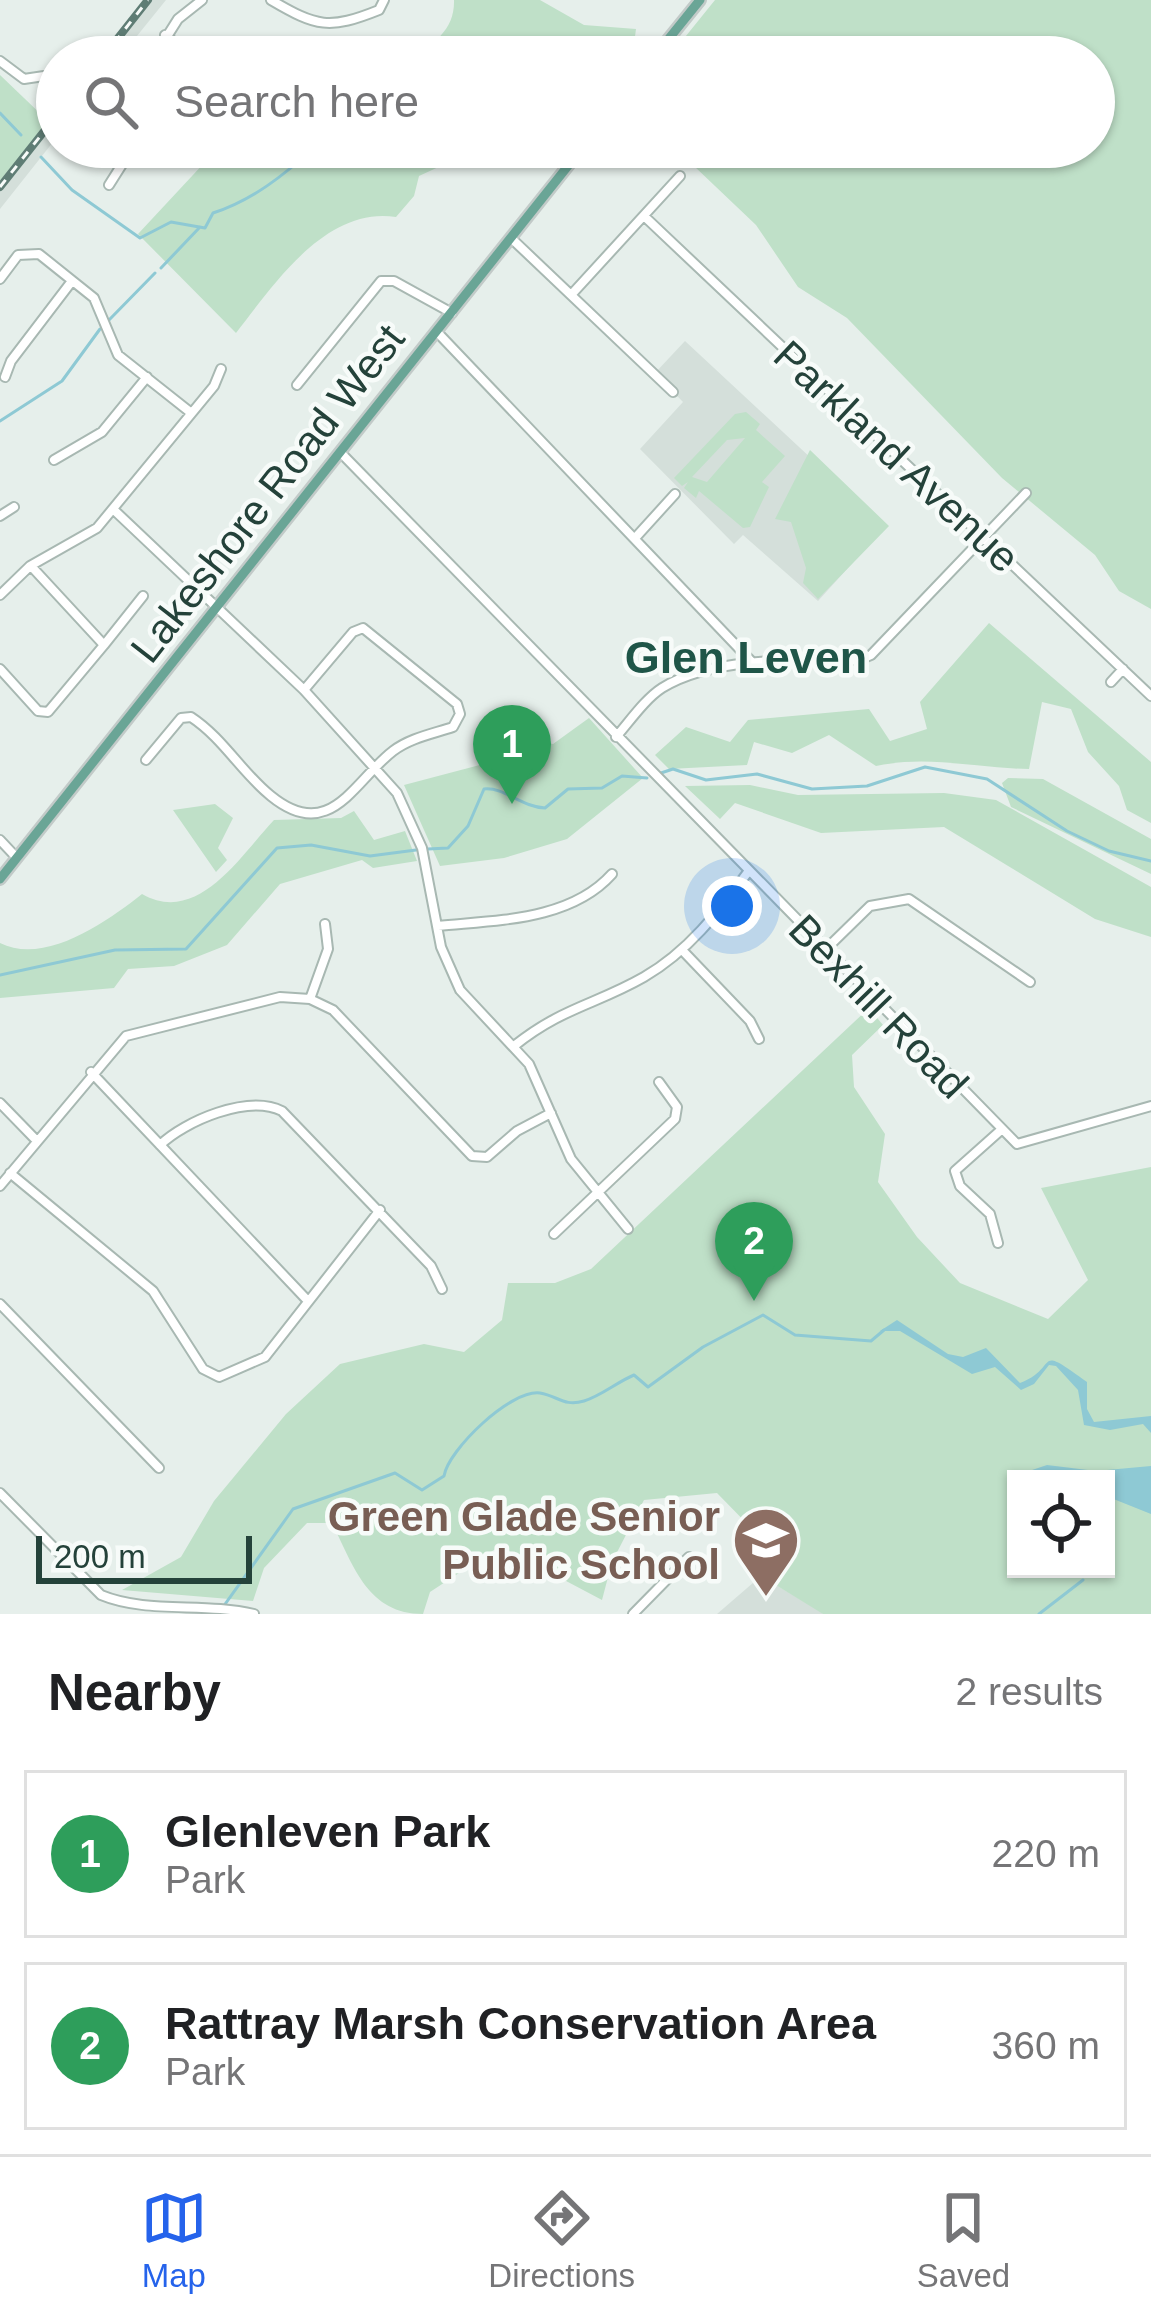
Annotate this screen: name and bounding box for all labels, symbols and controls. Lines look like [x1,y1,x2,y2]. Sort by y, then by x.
search box [36,36,1115,168]
icon: search [78,69,144,135]
text: Search here [174,76,419,127]
street label: Lakeshore Road West [121,315,414,671]
street label: Parkland Avenue [765,331,1029,582]
district label: Glen Leven [625,632,867,683]
pin: 1 [473,705,551,804]
your location [702,876,762,936]
street label: Bexhill Road [780,905,977,1107]
pin: 2 [715,1202,793,1301]
map controls [1007,1470,1115,1578]
button: locate [1007,1470,1115,1578]
place label: Green Glade Senior Public School [328,1493,720,1588]
school or university icon: Green Glade Senior Public School [731,1505,801,1599]
scale bar [36,1530,252,1583]
text: 200 m [54,1538,146,1575]
text: Nearby [48,1664,221,1721]
text: 2 results [956,1670,1103,1713]
text: Glenleven Park [165,1806,490,1857]
text: 1 [79,1832,101,1875]
text: 220 m [992,1832,1100,1875]
text: Park [165,1858,245,1901]
text: Rattray Marsh Conservation Area [165,1998,876,2049]
text: 2 [79,2024,101,2067]
text: 360 m [992,2024,1100,2067]
text: Park [165,2050,245,2093]
tab: Map [141,2185,207,2295]
tab: Directions [488,2185,635,2295]
tab: Saved [917,2185,1010,2295]

